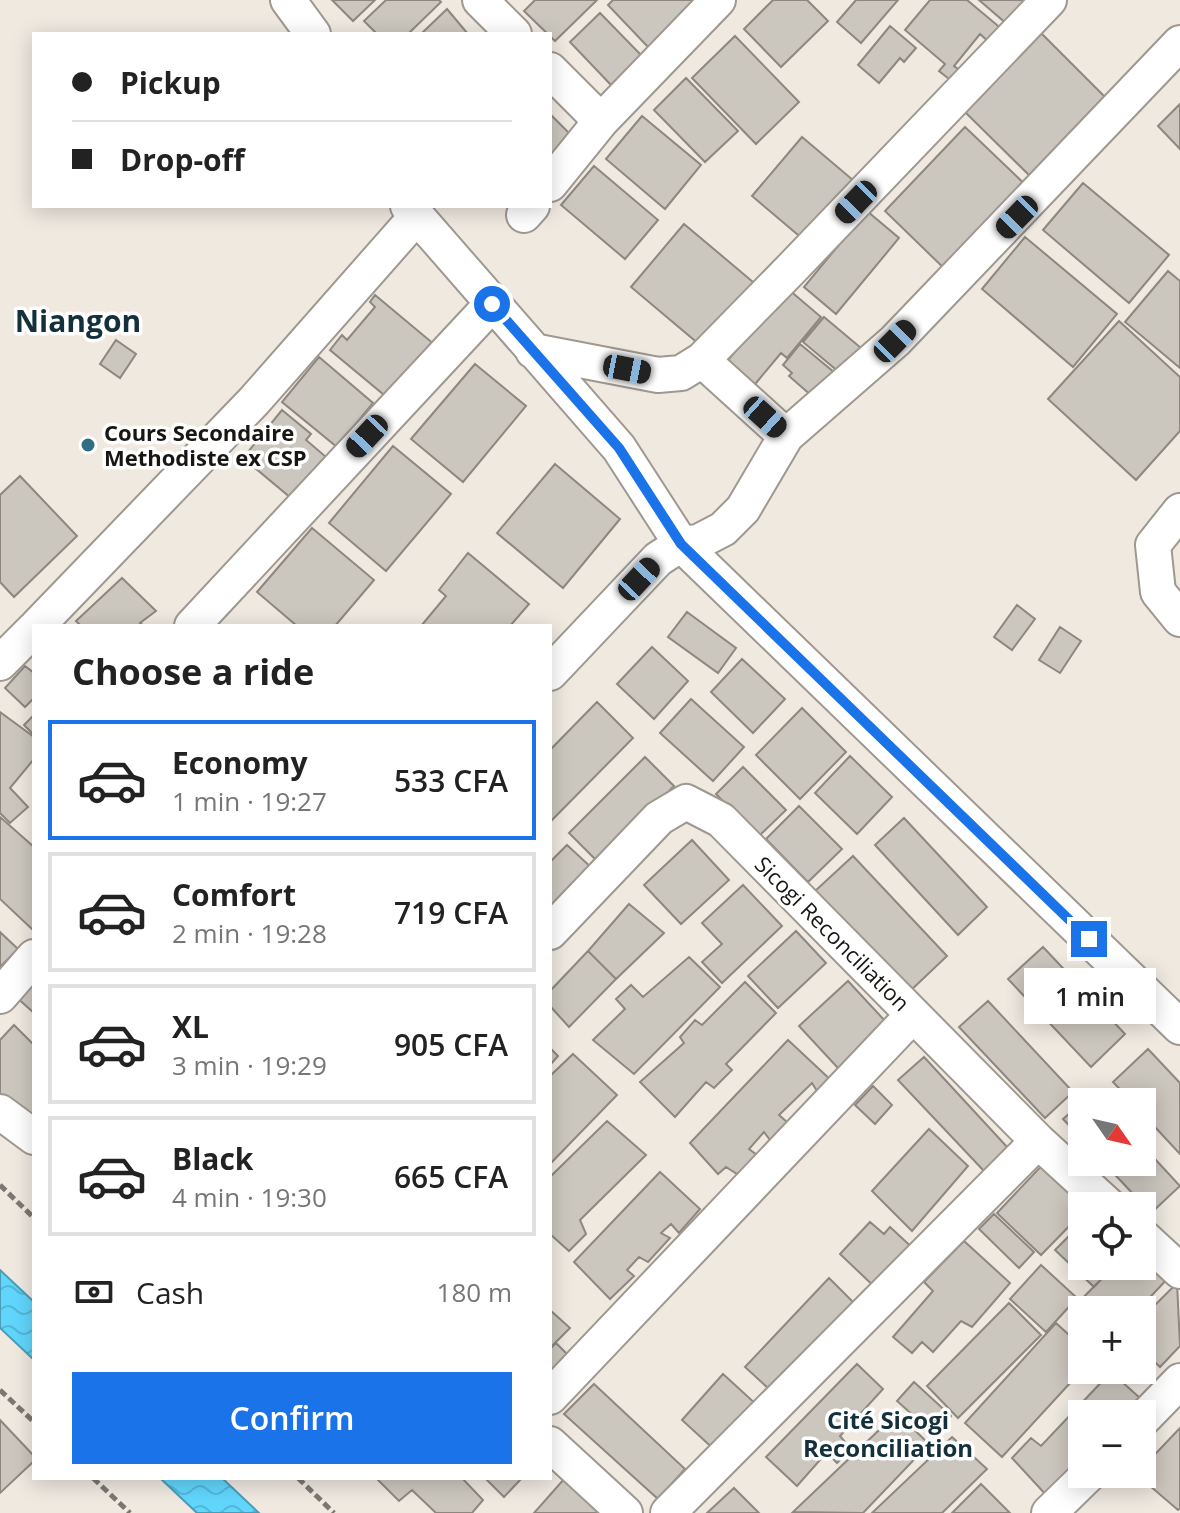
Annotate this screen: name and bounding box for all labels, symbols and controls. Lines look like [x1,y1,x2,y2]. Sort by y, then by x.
text: Pickup [120,62,221,103]
text: Drop-off [120,139,245,180]
car [831,176,881,228]
car [992,191,1042,243]
route start [474,286,510,322]
district label: Niangon [15,300,141,341]
car [870,316,920,366]
car [601,353,653,385]
car [739,392,791,442]
car [342,410,392,462]
place label: Cours Secondaire Methodiste ex CSP [104,417,307,472]
marker: Cours Secondaire Methodiste ex CSP [79,436,97,454]
car [614,553,664,605]
text: Choose a ride [72,647,314,696]
text: Economy [172,742,308,783]
icon: car [76,744,148,816]
text: 533 CFA [394,760,508,801]
text: 1 min · 19:27 [172,783,327,819]
street label: Sicogi Reconciliation [749,849,917,1017]
text: Comfort [172,874,296,915]
icon: car [76,876,148,948]
text: 719 CFA [394,892,508,933]
text: 2 min · 19:28 [172,915,327,951]
route end [1071,921,1107,957]
callout: 1 min [1023,967,1155,1023]
text: 1 min [1055,978,1125,1014]
text: XL [172,1006,209,1047]
icon: car [76,1008,148,1080]
text: 905 CFA [394,1024,508,1065]
text: 3 min · 19:29 [172,1047,327,1083]
north arrow [1068,1088,1156,1176]
map controls [1068,1088,1156,1488]
text: Black [172,1138,253,1179]
icon: car [76,1140,148,1212]
text: 665 CFA [394,1156,508,1197]
text: 4 min · 19:30 [172,1179,327,1215]
button: locate [1068,1192,1156,1280]
icon: cash [72,1270,116,1314]
text: Cash [136,1272,204,1313]
text: 180 m [437,1274,512,1310]
button: + [1068,1296,1156,1384]
button: Confirm [72,1372,512,1464]
button: − [1068,1400,1156,1488]
district label: Cité Sicogi Reconciliation [803,1403,973,1464]

